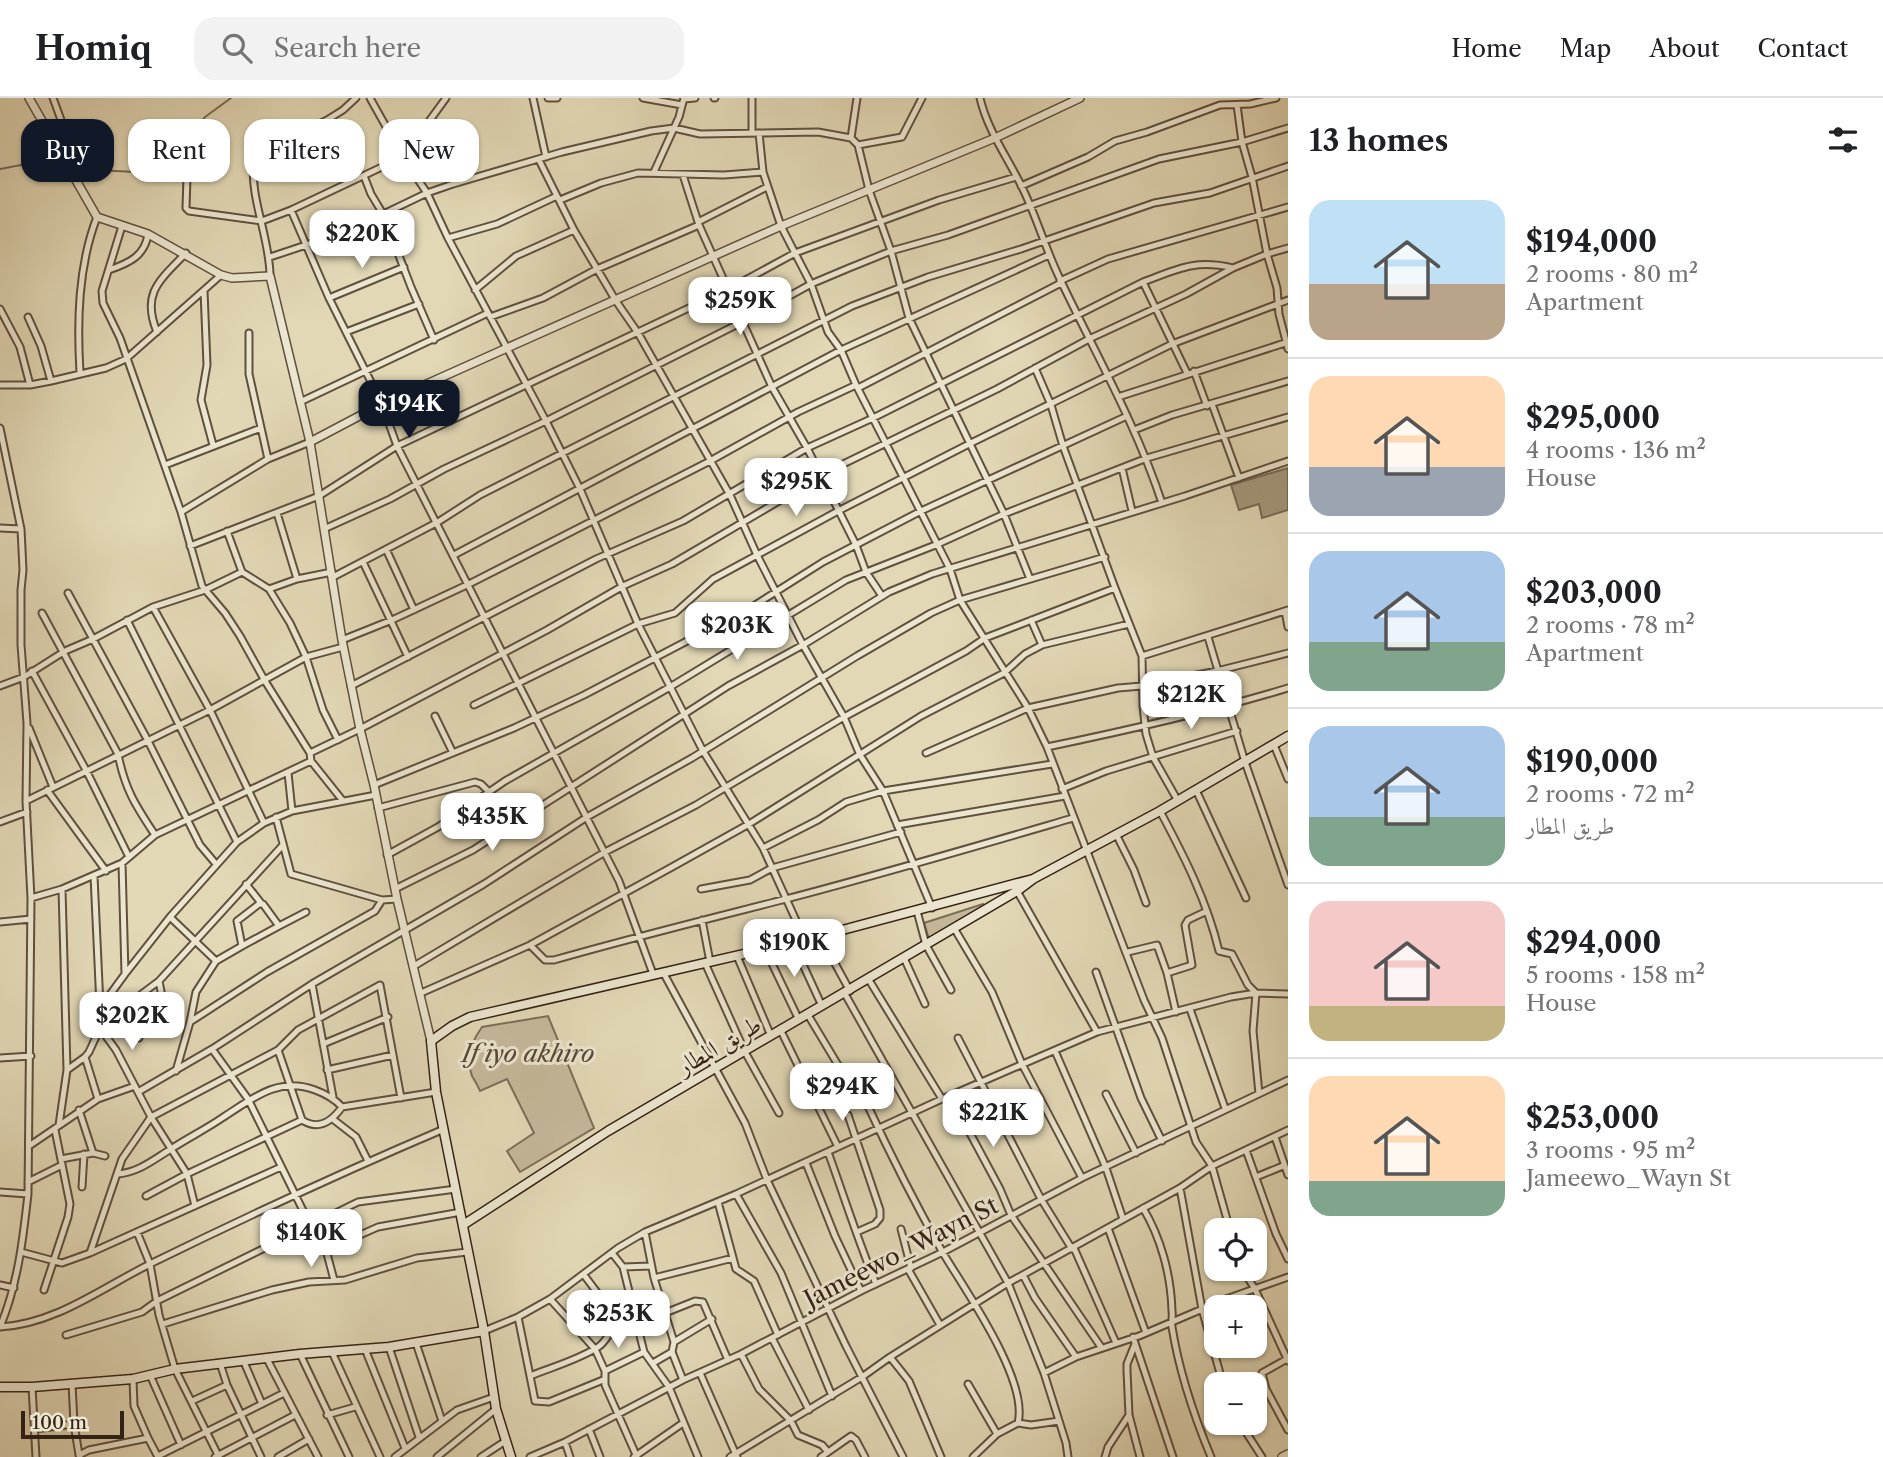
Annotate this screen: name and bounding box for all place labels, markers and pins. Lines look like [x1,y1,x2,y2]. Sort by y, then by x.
pin: $220K [313,211,411,270]
pin: $259K [691,278,789,337]
pin: $194K [360,380,458,440]
pin: $295K [747,458,845,518]
pin: $203K [688,602,786,662]
pin: $212K [1142,672,1240,731]
pin: $435K [443,794,541,853]
pin: $190K [745,920,843,979]
pin: $202K [83,992,181,1052]
pin: $294K [793,1063,891,1123]
pin: $221K [944,1090,1042,1149]
pin: $140K [262,1210,360,1269]
pin: $253K [569,1290,667,1350]

